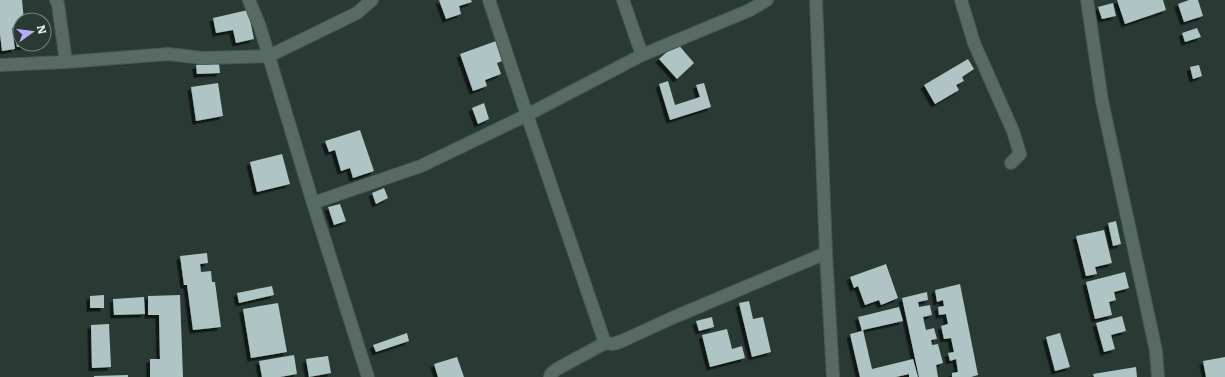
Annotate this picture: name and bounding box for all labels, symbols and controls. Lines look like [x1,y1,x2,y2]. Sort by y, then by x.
north arrow [12,12,52,52]
text: N [34,23,52,36]

